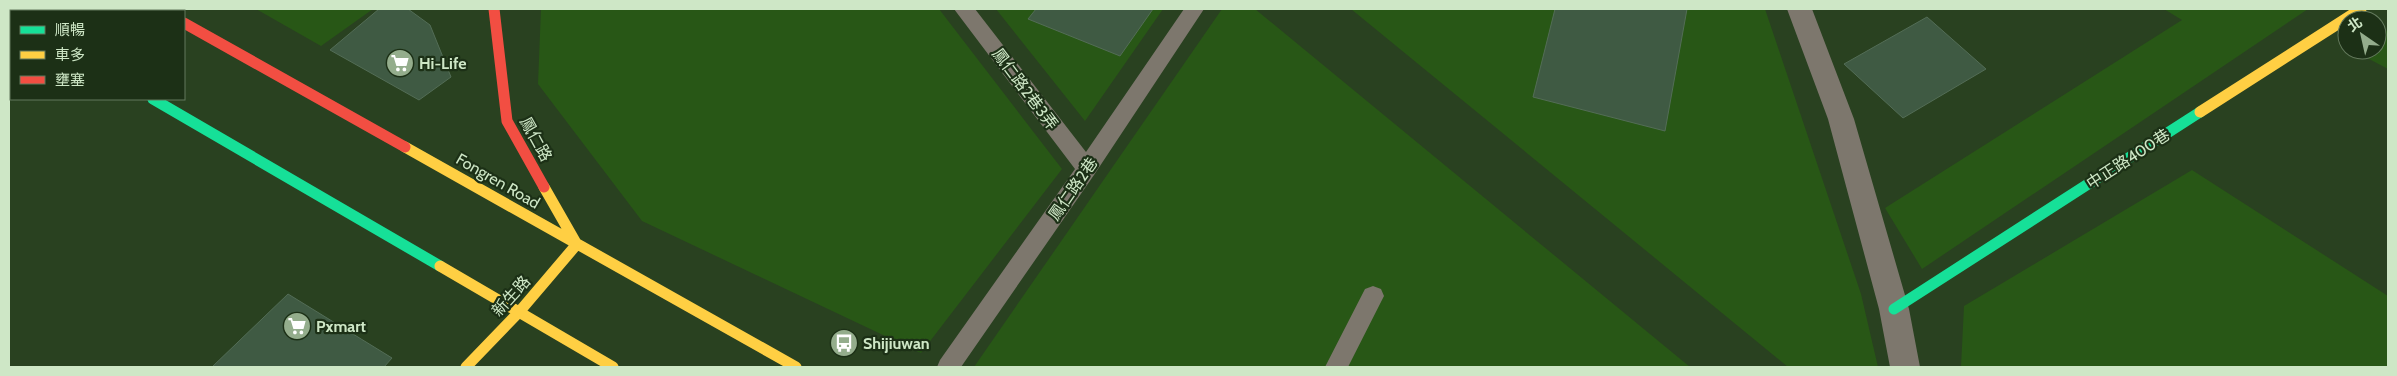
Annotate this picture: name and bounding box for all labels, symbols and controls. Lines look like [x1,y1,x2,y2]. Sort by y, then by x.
legend [10,10,185,100]
north arrow [2337,10,2387,60]
text: 北 [2344,13,2366,36]
text: 順暢 [55,21,85,39]
street label: 鳳仁路2巷3弄 [988,45,1062,133]
text: 車多 [55,46,85,64]
supermarket icon: Hi-Life [385,48,415,78]
place label: Hi-Life [419,54,467,73]
text: 壅塞 [55,71,85,89]
street label: 鳳仁路 [516,113,556,165]
street label: 中正路400巷 [2083,125,2173,193]
street label: Fongren Road [453,149,543,213]
street label: 鳳仁路2巷 [1044,154,1102,224]
street label: 新生路 [488,272,534,320]
supermarket icon: Pxmart [282,311,312,341]
place label: Pxmart [316,317,367,336]
bus stop icon: Shijiuwan [829,328,859,358]
place label: Shijiuwan [863,334,930,353]

